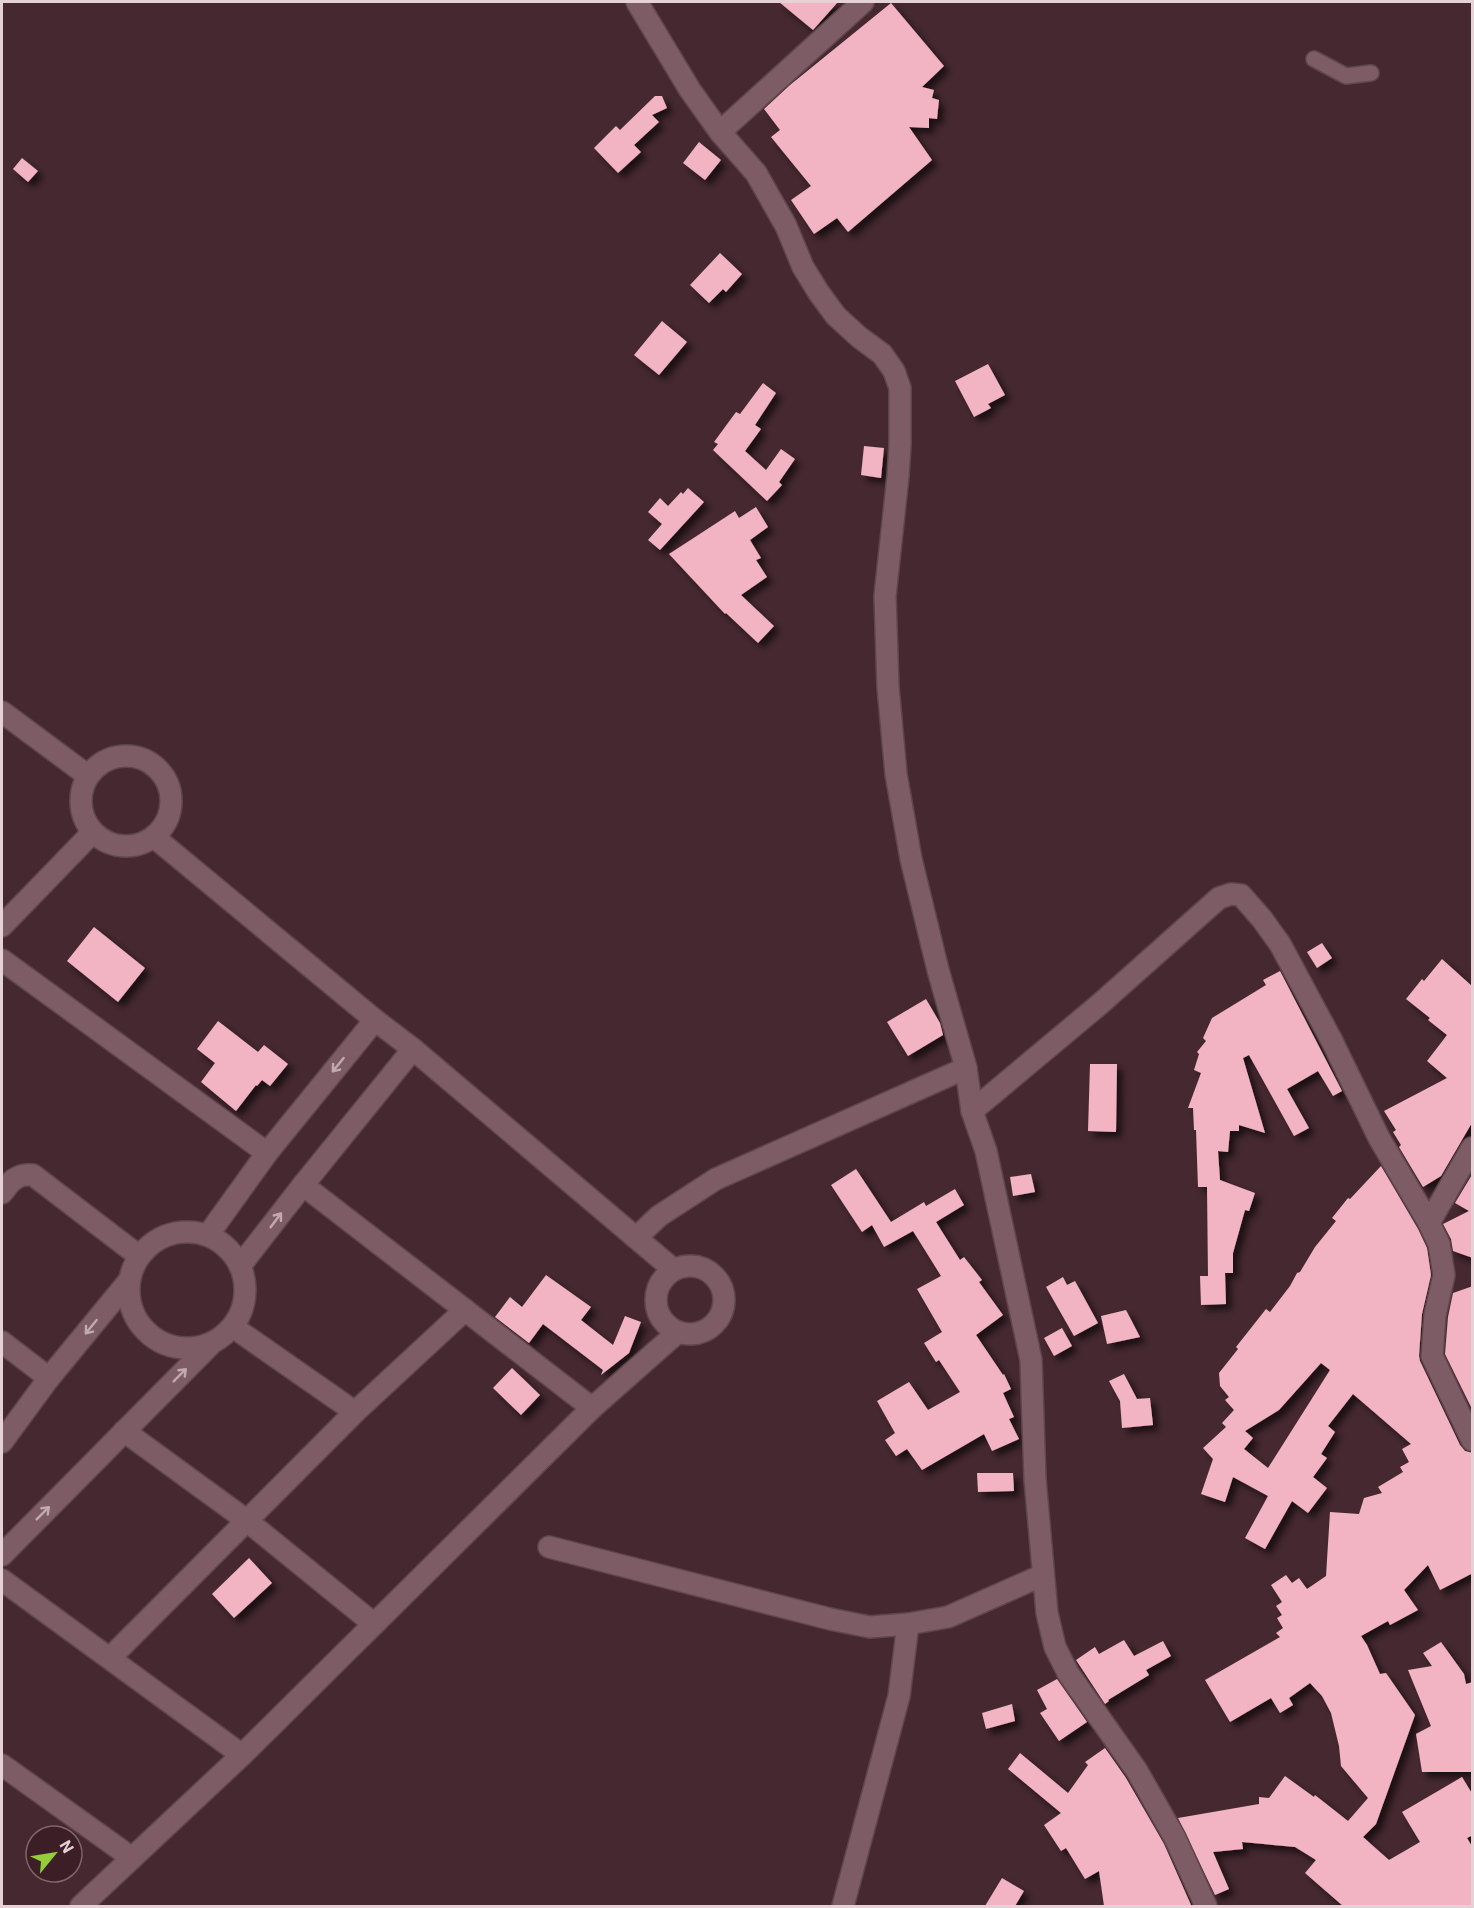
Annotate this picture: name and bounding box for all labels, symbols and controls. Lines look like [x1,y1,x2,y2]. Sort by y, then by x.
one-way arrow [331,1057,344,1073]
one-way arrow [269,1212,282,1228]
one-way arrow [85,1319,98,1335]
one-way arrow [172,1368,187,1382]
one-way arrow [35,1506,50,1521]
north arrow [24,1824,84,1884]
text: N [56,1837,78,1856]

